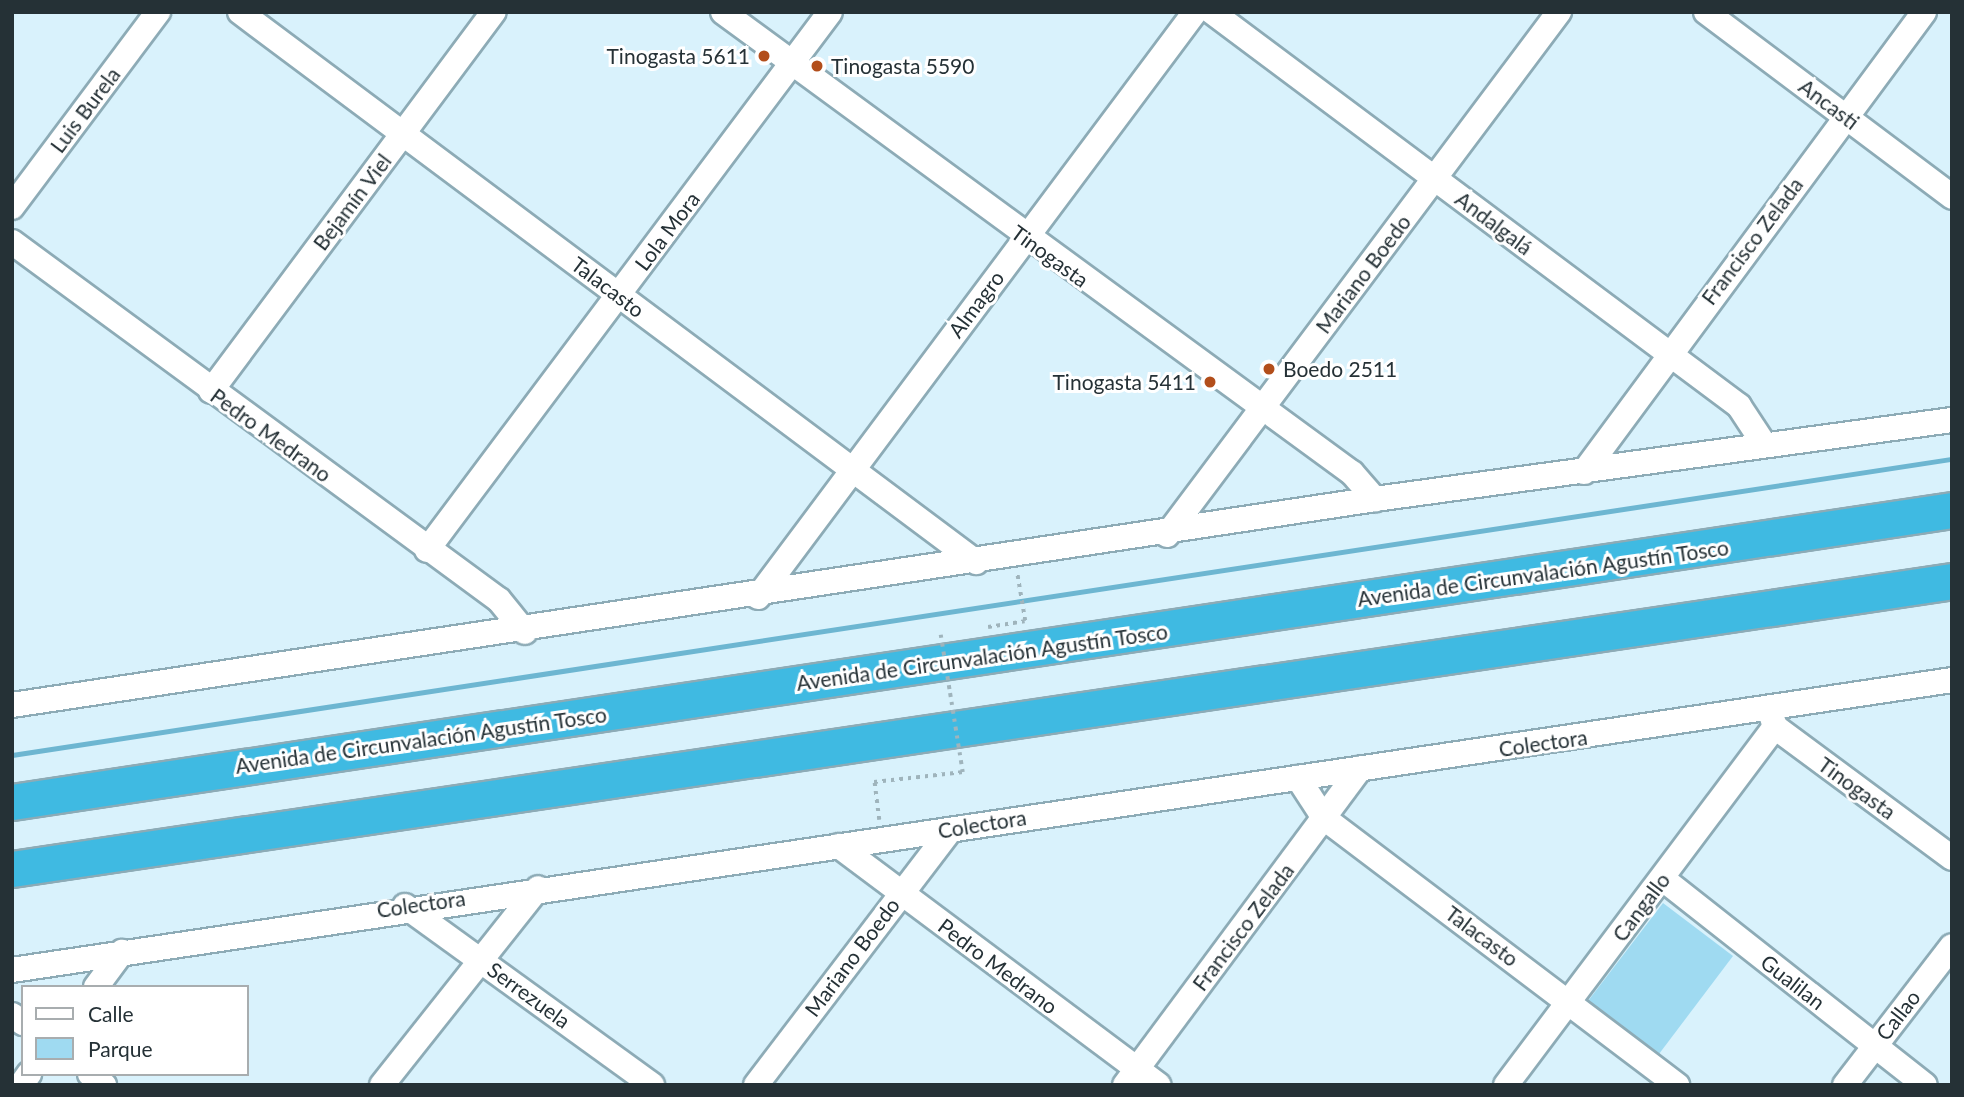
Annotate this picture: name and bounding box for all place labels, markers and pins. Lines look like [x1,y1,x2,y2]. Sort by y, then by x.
place label: Tinogasta 5611 [607,43,750,69]
marker: Tinogasta 5611 [756,48,772,64]
place label: Tinogasta 5590 [831,53,974,79]
marker: Tinogasta 5590 [809,58,825,74]
place label: Boedo 2511 [1283,356,1397,382]
marker: Boedo 2511 [1261,361,1277,377]
place label: Tinogasta 5411 [1053,369,1196,395]
marker: Tinogasta 5411 [1202,374,1218,390]

